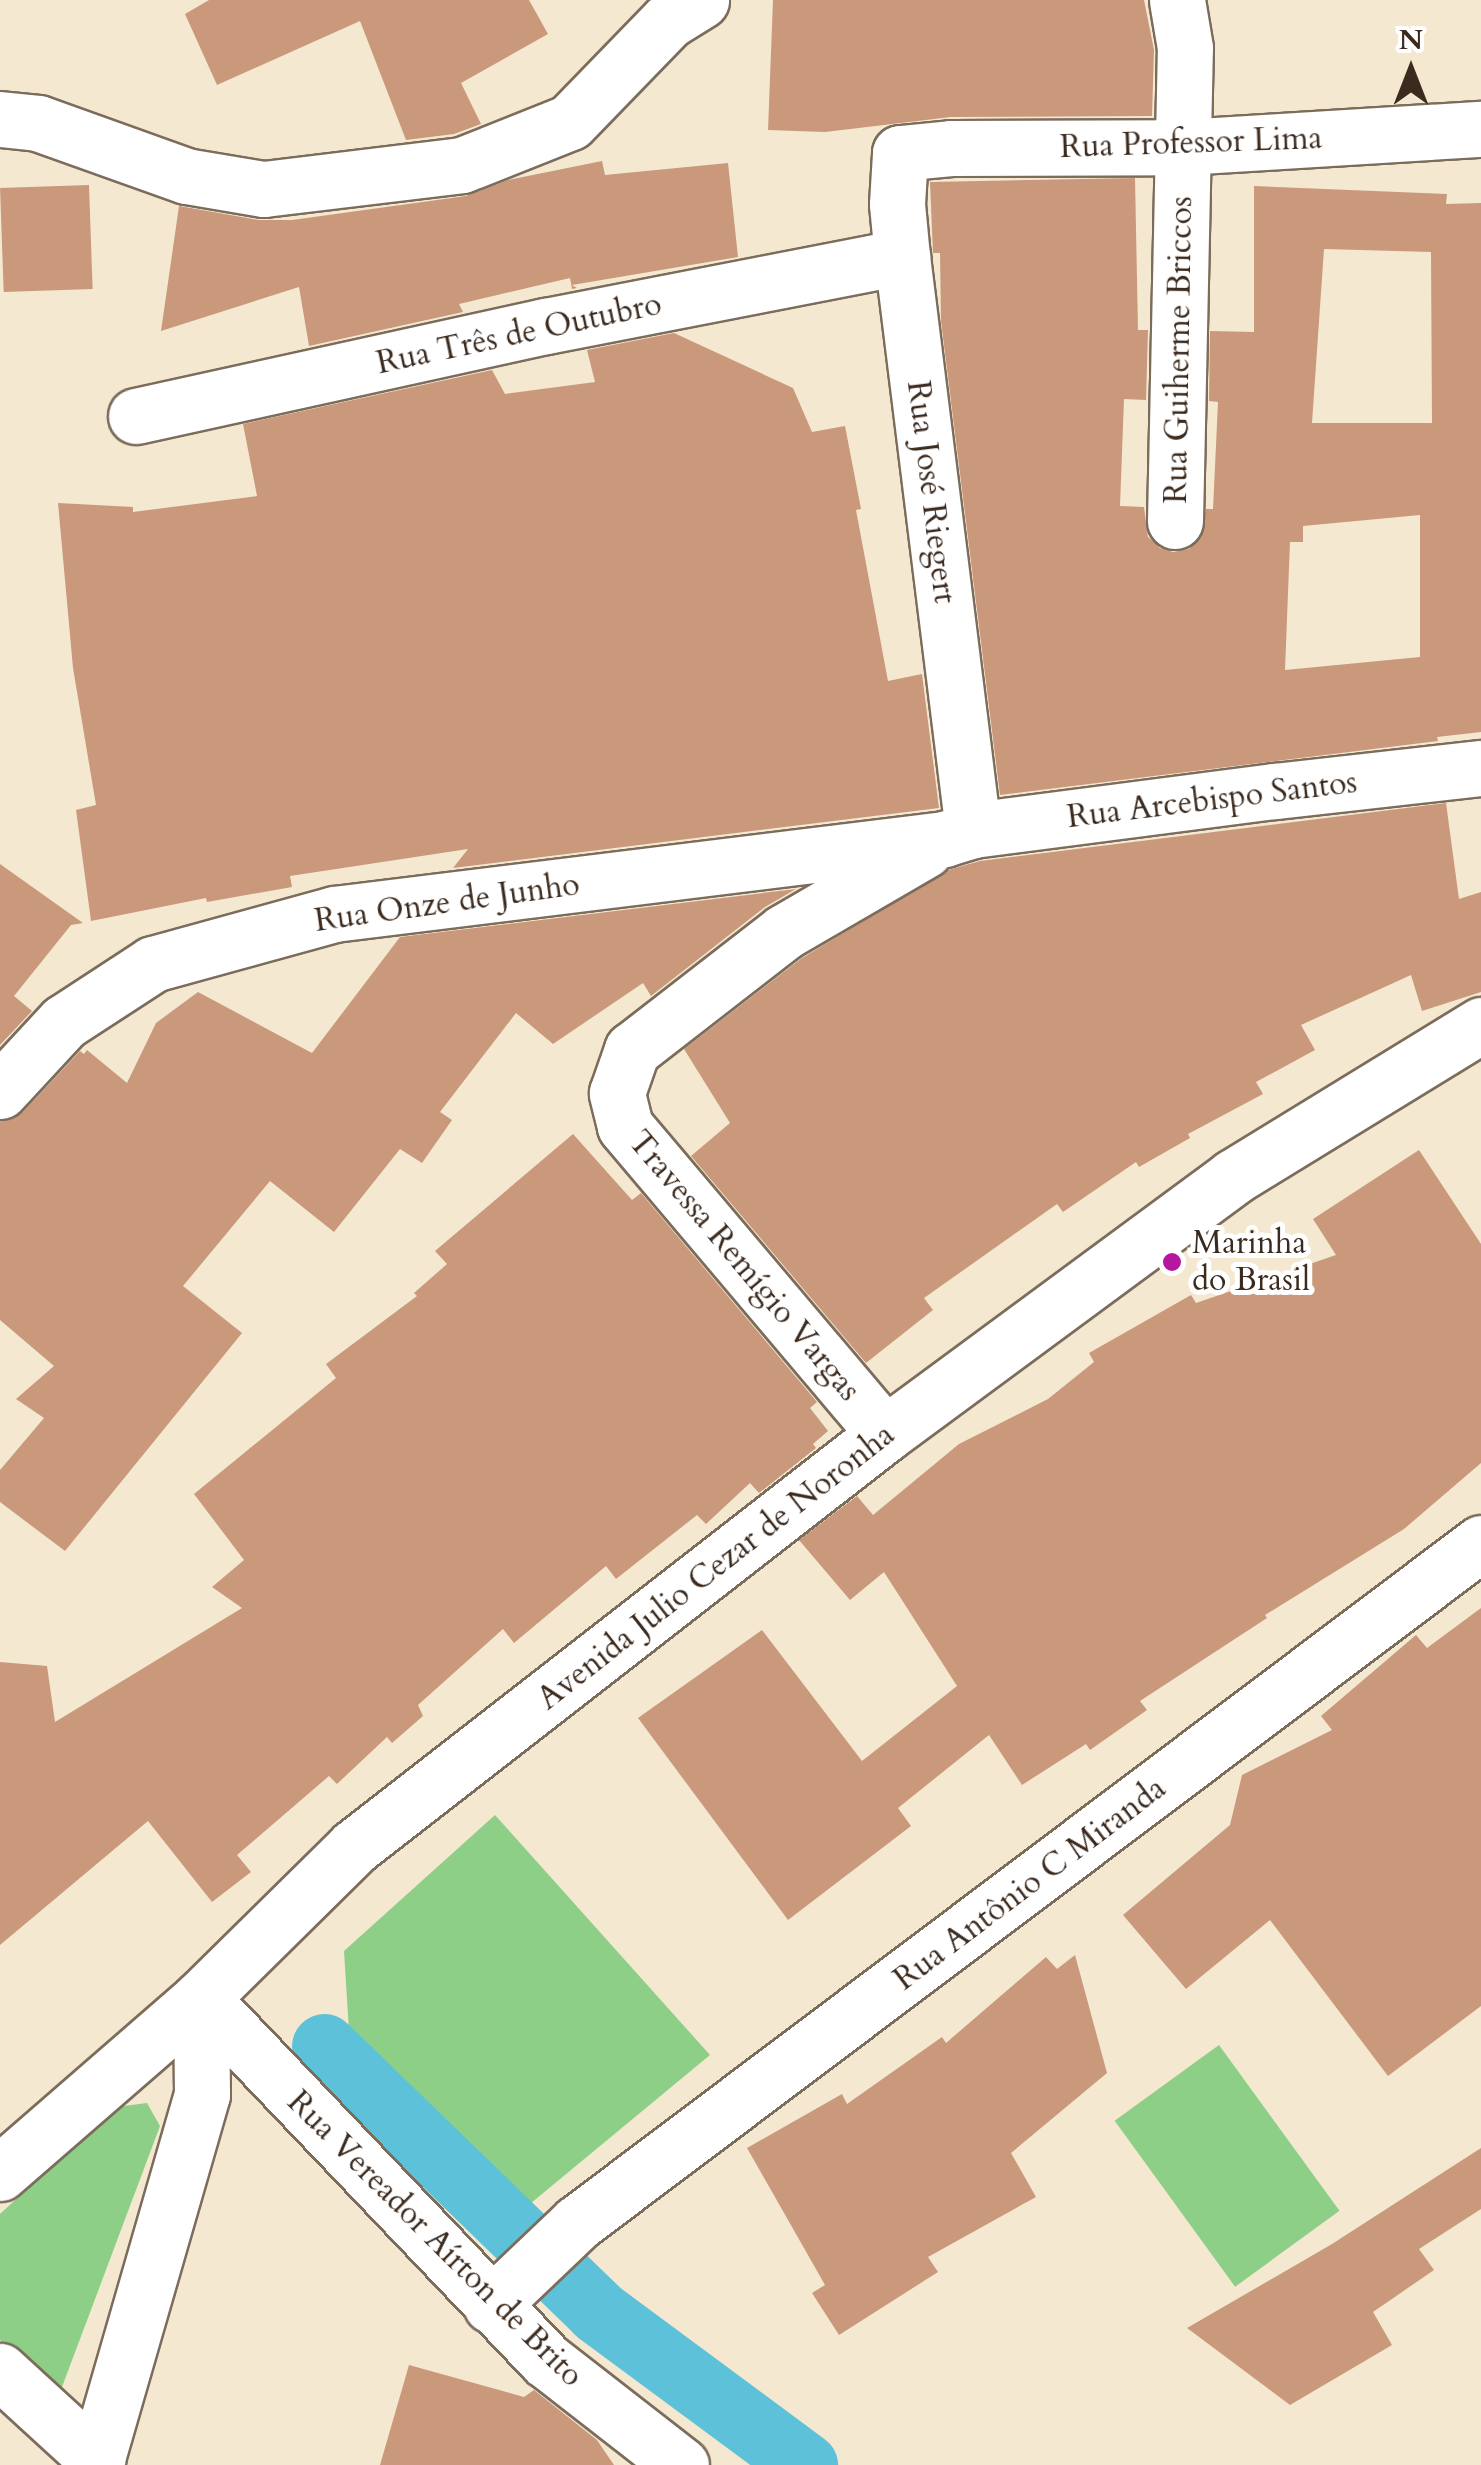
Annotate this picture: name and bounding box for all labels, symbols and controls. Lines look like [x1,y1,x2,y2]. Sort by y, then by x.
north arrow [1361,20,1461,120]
text: N [1399,21,1423,59]
street label: Rua Professor Lima [1059,119,1323,167]
street label: Rua Guiherme Briccos [1157,196,1201,504]
street label: Rua Três de Outubro [373,285,665,383]
street label: Rua José Riegert [898,378,964,606]
street label: Rua Arcebispo Santos [1065,763,1359,837]
street label: Rua Onze de Junho [312,865,582,941]
street label: Travessa Remígio Vargas [620,1123,868,1409]
place label: Marinha do Brasil [1192,1225,1310,1300]
marker: Marinha do Brasil [1161,1251,1183,1273]
street label: Avenida Julio Cezar de Noronha [530,1416,902,1718]
street label: Rua Antônio C Miranda [887,1769,1173,1999]
street label: Rua Vereador Aírton de Brito [279,2083,591,2395]

